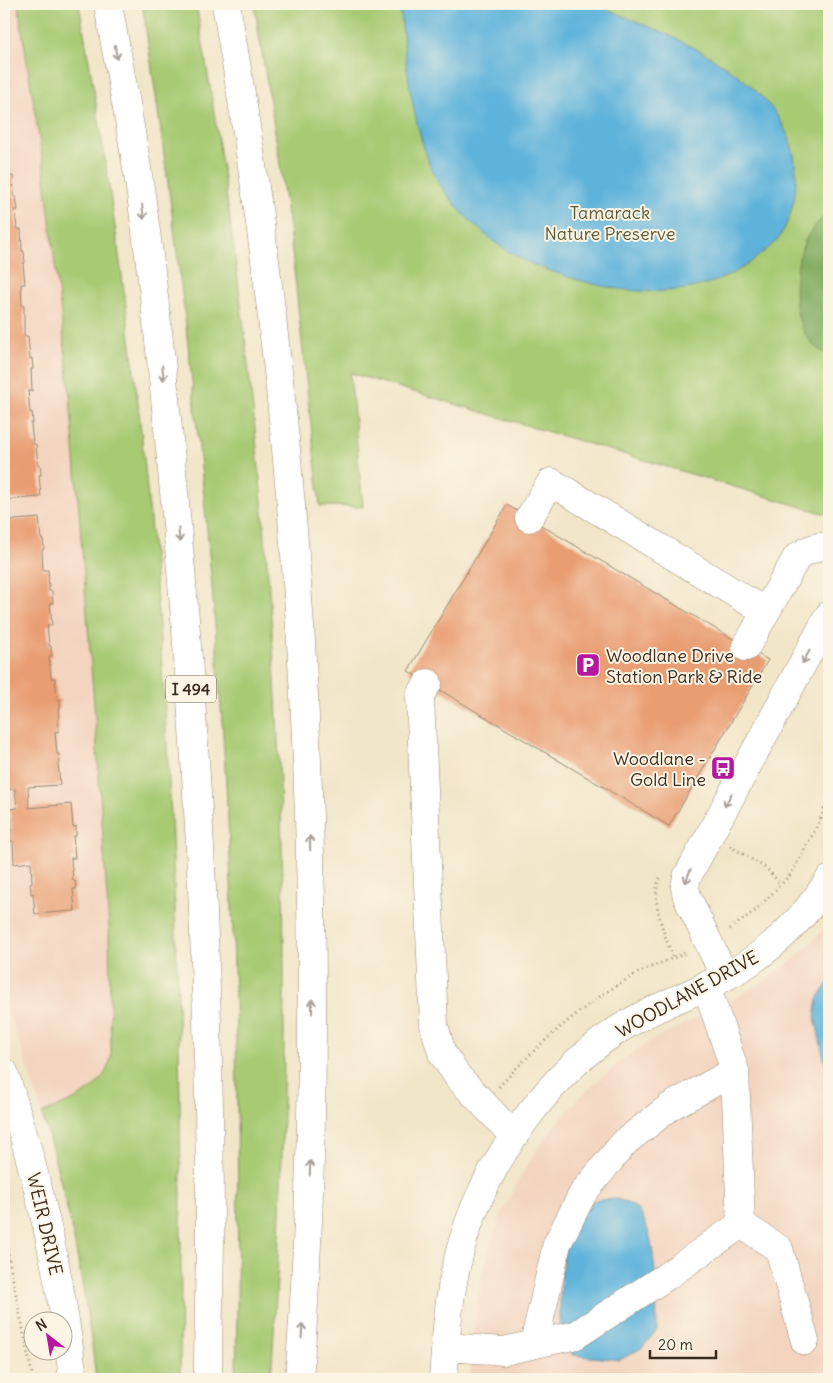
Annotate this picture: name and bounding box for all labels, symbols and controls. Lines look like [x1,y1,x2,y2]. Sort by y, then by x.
one-way arrow [112,43,122,59]
park label: Tamarack Nature Preserve [545,201,675,245]
one-way arrow [138,204,148,220]
one-way arrow [158,365,168,381]
one-way arrow [174,527,183,543]
place label: Woodlane Drive Station Park & Ride [606,644,762,688]
one-way arrow [801,650,811,665]
parking icon: Woodlane Drive Station Park & Ride [575,652,601,678]
road number: I 494 [166,676,216,702]
place label: Woodlane - Gold Line [613,747,706,791]
bus stop icon: Woodlane - Gold Line [710,755,736,781]
one-way arrow [723,792,733,807]
one-way arrow [305,836,315,852]
one-way arrow [683,869,692,884]
street label: WOODLANE DRIVE [612,945,762,1043]
one-way arrow [307,998,317,1014]
one-way arrow [305,1161,314,1177]
street label: WEIR DRIVE [22,1171,68,1277]
north arrow [22,1310,72,1360]
text: N [33,1315,50,1335]
one-way arrow [298,1323,307,1339]
scale bar [650,1328,717,1360]
text: 20 m [658,1335,693,1354]

